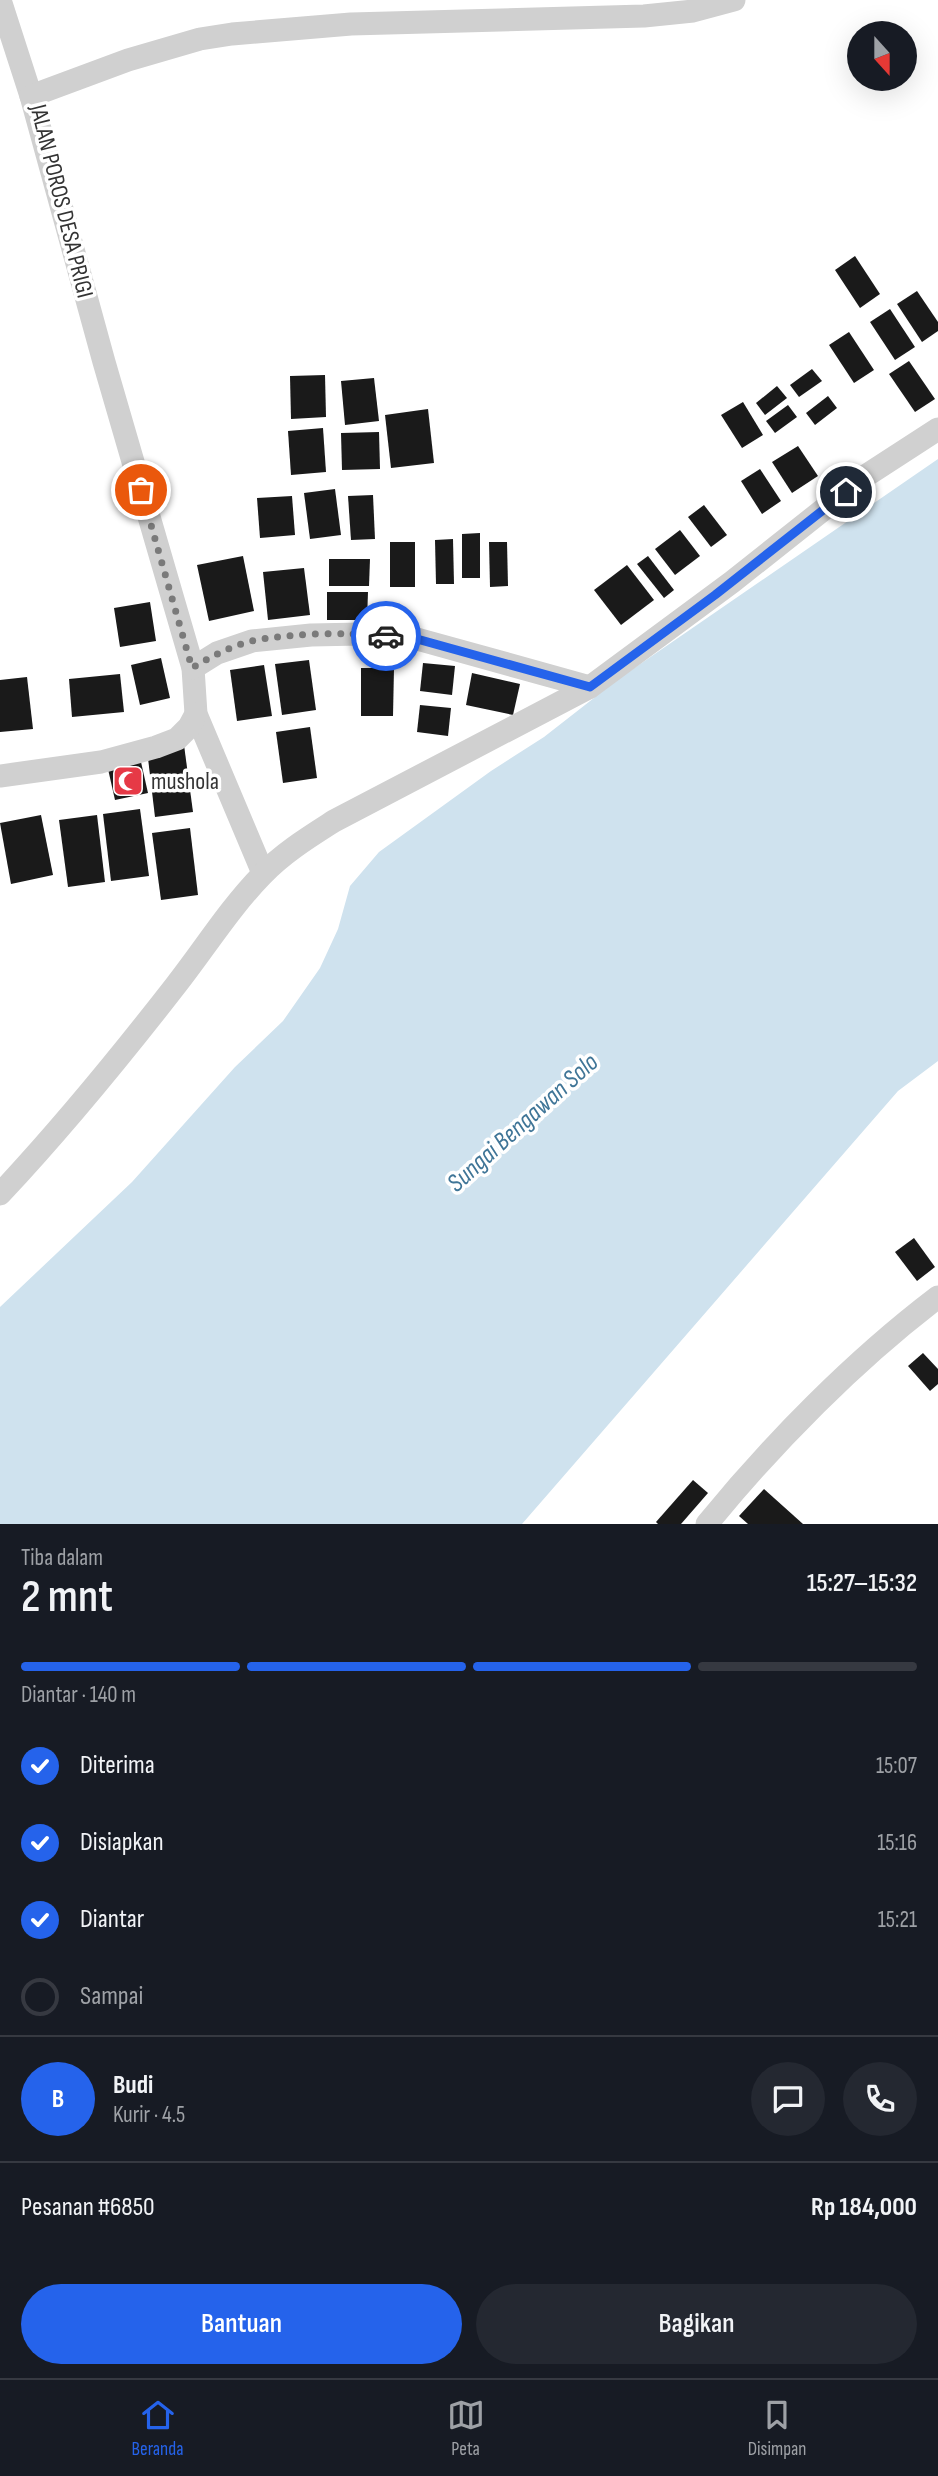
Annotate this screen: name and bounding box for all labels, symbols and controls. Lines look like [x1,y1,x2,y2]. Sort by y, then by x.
north arrow [847,21,917,91]
map controls [847,21,917,91]
street label: JALAN POROS DESA PRIGI [23,100,100,301]
pin [111,460,171,520]
pin [816,462,876,522]
icon: bag [122,471,160,509]
icon: home [827,473,865,511]
courier [351,601,421,671]
icon: car [367,617,405,655]
mosque icon: mushola [111,764,145,798]
place label: mushola [151,767,219,796]
water label: Sungai Bengawan Solo [441,1047,605,1199]
text: Tiba dalam [21,1544,103,1572]
text: 15:27–15:32 [807,1568,917,1599]
text: 2 mnt [21,1570,113,1625]
text: Diantar · 140 m [21,1681,136,1709]
icon: check [21,1747,59,1785]
text: Diterima [80,1750,155,1781]
text: 15:07 [876,1752,917,1780]
icon: check [21,1824,59,1862]
text: Disiapkan [80,1827,164,1858]
text: 15:16 [877,1829,917,1857]
icon: check [21,1901,59,1939]
text: Diantar [80,1904,144,1935]
text: 15:21 [878,1906,917,1934]
text: Sampai [80,1981,143,2012]
button: chat [751,2062,825,2136]
button: phone [843,2062,917,2136]
text: Budi [113,2070,153,2101]
text: B [52,2084,64,2115]
text: Kurir · 4.5 [113,2101,185,2129]
text: Pesanan #6850 [21,2192,155,2223]
text: Rp 184,000 [811,2192,917,2223]
button: Bantuan [21,2284,462,2364]
button: Bagikan [476,2284,917,2364]
tab: Beranda [132,2396,183,2461]
tab: Peta [447,2396,485,2461]
tab: Disimpan [748,2396,806,2461]

